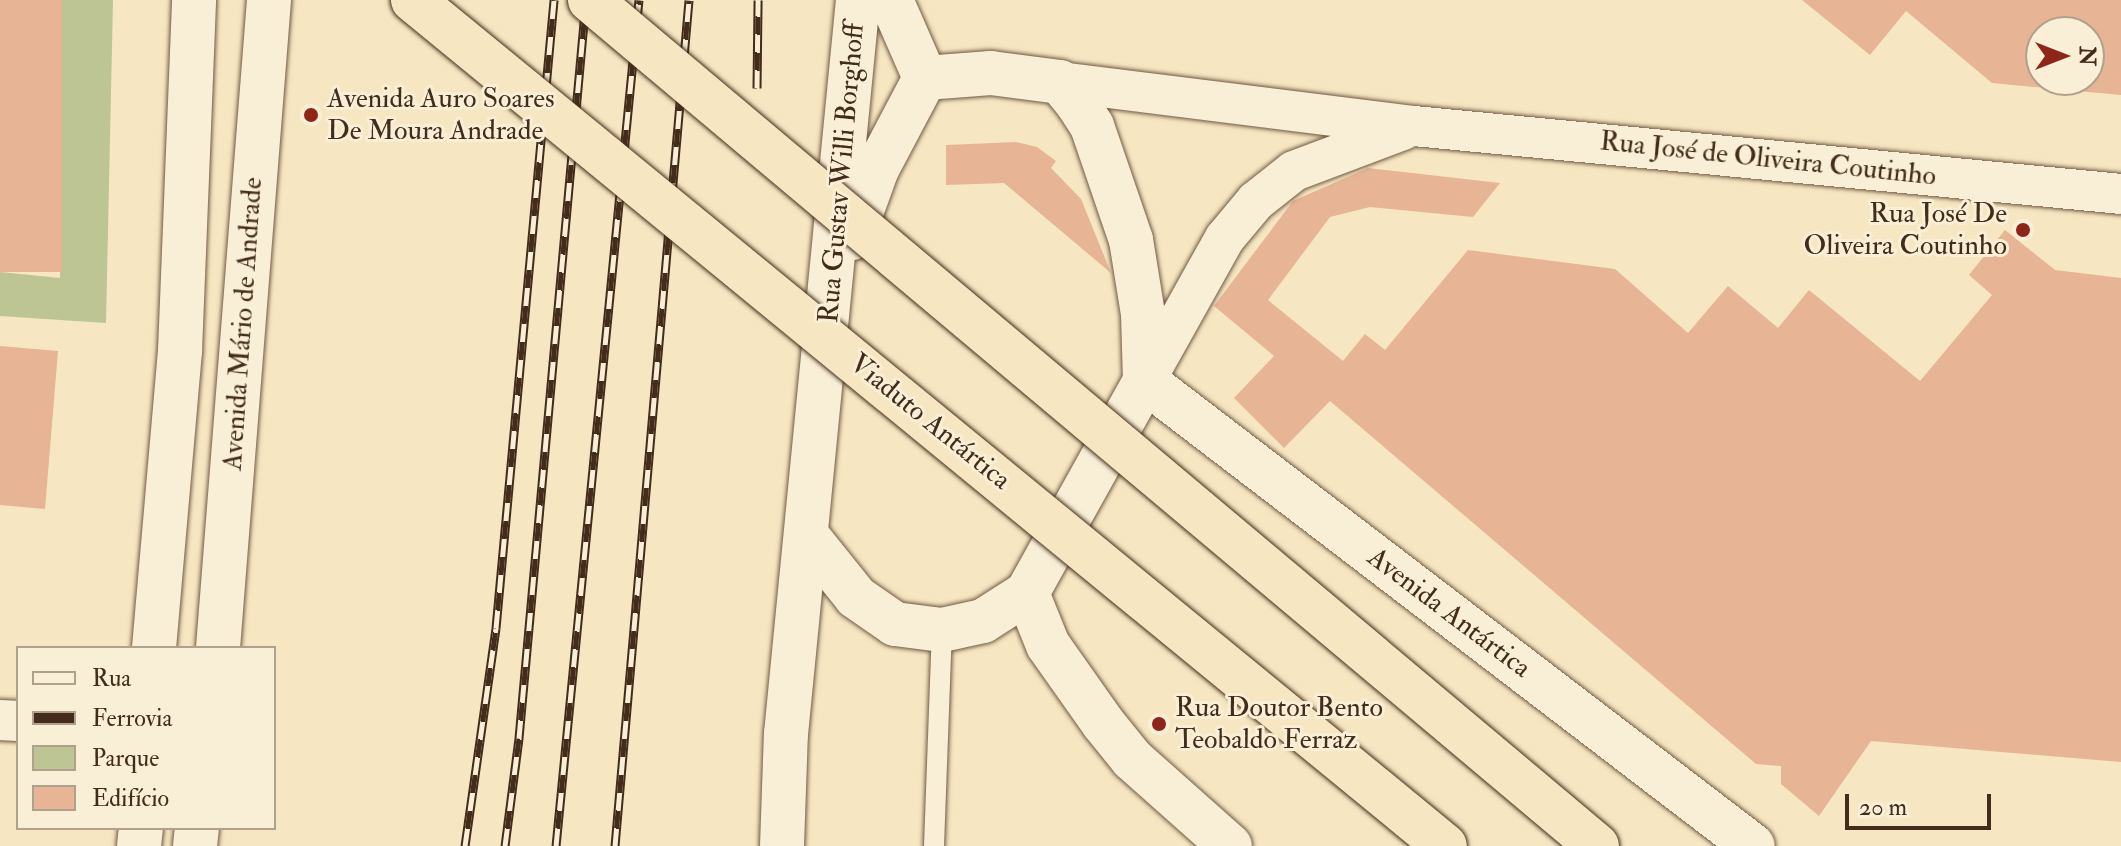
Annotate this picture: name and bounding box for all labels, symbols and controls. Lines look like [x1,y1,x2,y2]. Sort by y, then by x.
north arrow [2025,16,2105,96]
street label: Rua Gustav Willi Borghoff [812,22,872,324]
text: N [2073,46,2101,66]
place label: Avenida Auro Soares De Moura Andrade [327,82,555,148]
marker: Avenida Auro Soares De Moura Andrade [302,106,320,124]
street label: Rua José de Oliveira Coutinho [1598,125,1938,193]
street label: Avenida Mário de Andrade [216,176,270,472]
place label: Rua José De Oliveira Coutinho [1804,197,2007,263]
marker: Rua José De Oliveira Coutinho [2014,221,2032,239]
street label: Viaduto Antártica [843,347,1017,497]
street label: Avenida Antártica [1361,541,1537,685]
legend [16,646,276,830]
text: Rua [92,663,131,694]
place label: Rua Doutor Bento Teobaldo Ferraz [1175,691,1383,757]
text: Ferrovia [92,703,172,734]
marker: Rua Doutor Bento Teobaldo Ferraz [1150,715,1168,733]
text: Parque [92,743,159,774]
scale bar [1849,778,1995,828]
text: Edifício [92,783,169,814]
text: 20 m [1859,792,1907,823]

